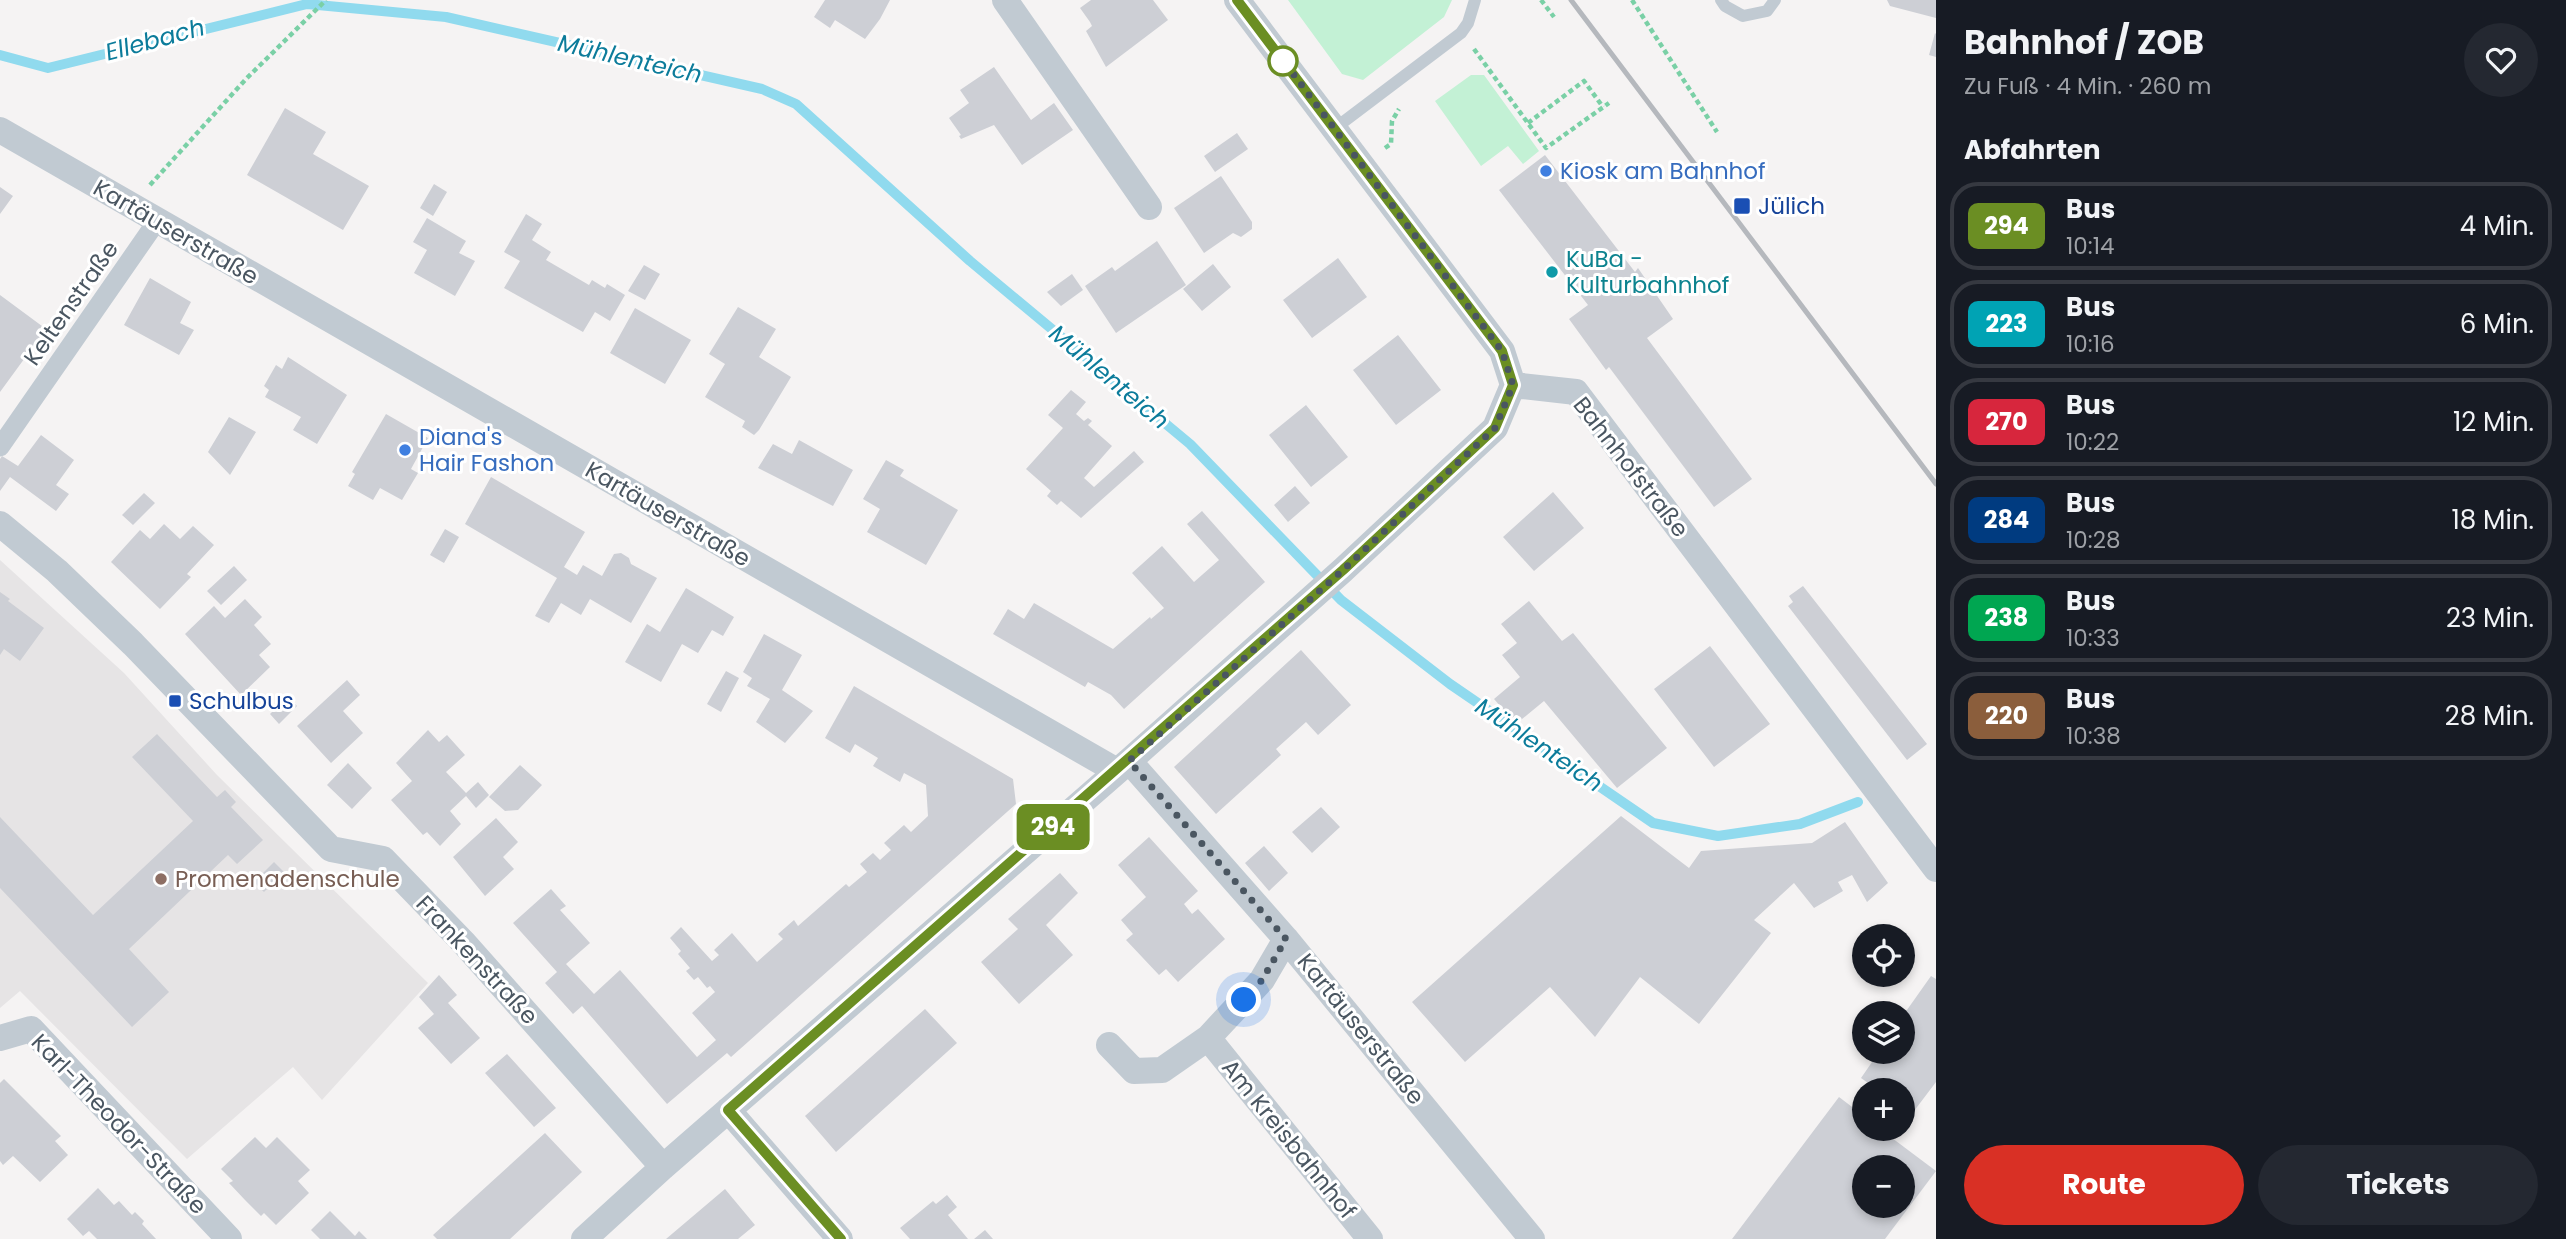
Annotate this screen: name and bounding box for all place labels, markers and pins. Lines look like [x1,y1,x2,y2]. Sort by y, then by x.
unlabelled marker [1268,46,1298,76]
place label: Kiosk am Bahnhof [1560,155,1766,187]
marker: Kiosk am Bahnhof [1538,163,1554,179]
place label: Jülich [1758,190,1825,222]
marker: Jülich [1732,196,1752,216]
place label: KuBa - Kulturbahnhof [1566,243,1729,301]
marker: KuBa - Kulturbahnhof [1544,264,1560,280]
place label: Diana's Hair Fashon [419,421,554,479]
marker: Diana's Hair Fashon [397,442,413,458]
place label: Schulbus [189,685,294,717]
marker: Schulbus [167,693,183,709]
place label: Promenadenschule [175,863,400,895]
marker: Promenadenschule [153,871,169,887]

